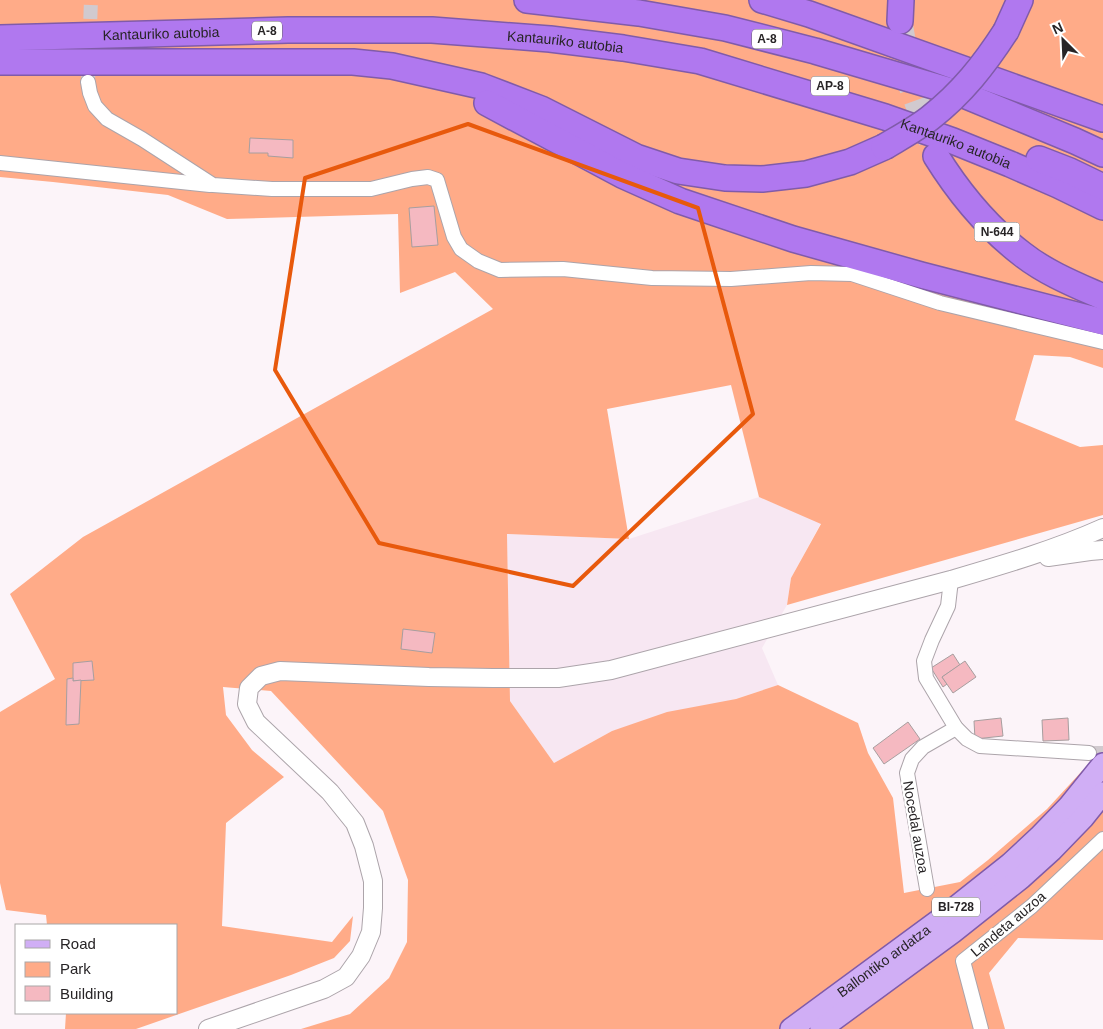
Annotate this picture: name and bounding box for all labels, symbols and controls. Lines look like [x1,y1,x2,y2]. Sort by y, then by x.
north arrow [1038,15,1088,65]
text: N [1050,19,1066,37]
road number: A-8 [252,22,282,40]
street label: Kantauriko autobia [102,24,220,43]
street label: Kantauriko autobia [507,28,625,56]
road number: A-8 [752,30,782,48]
road number: AP-8 [811,76,849,95]
street label: Kantauriko autobia [899,115,1014,172]
road number: N-644 [974,222,1020,242]
street label: Nocedal auzoa [900,780,932,875]
street label: Landeta auzoa [967,888,1049,960]
road number: BI-728 [932,898,980,916]
street label: Ballontiko ardatza [834,921,933,1000]
legend [15,924,178,1014]
text: Road [60,935,96,952]
text: Park [60,960,91,977]
text: Building [60,985,113,1002]

